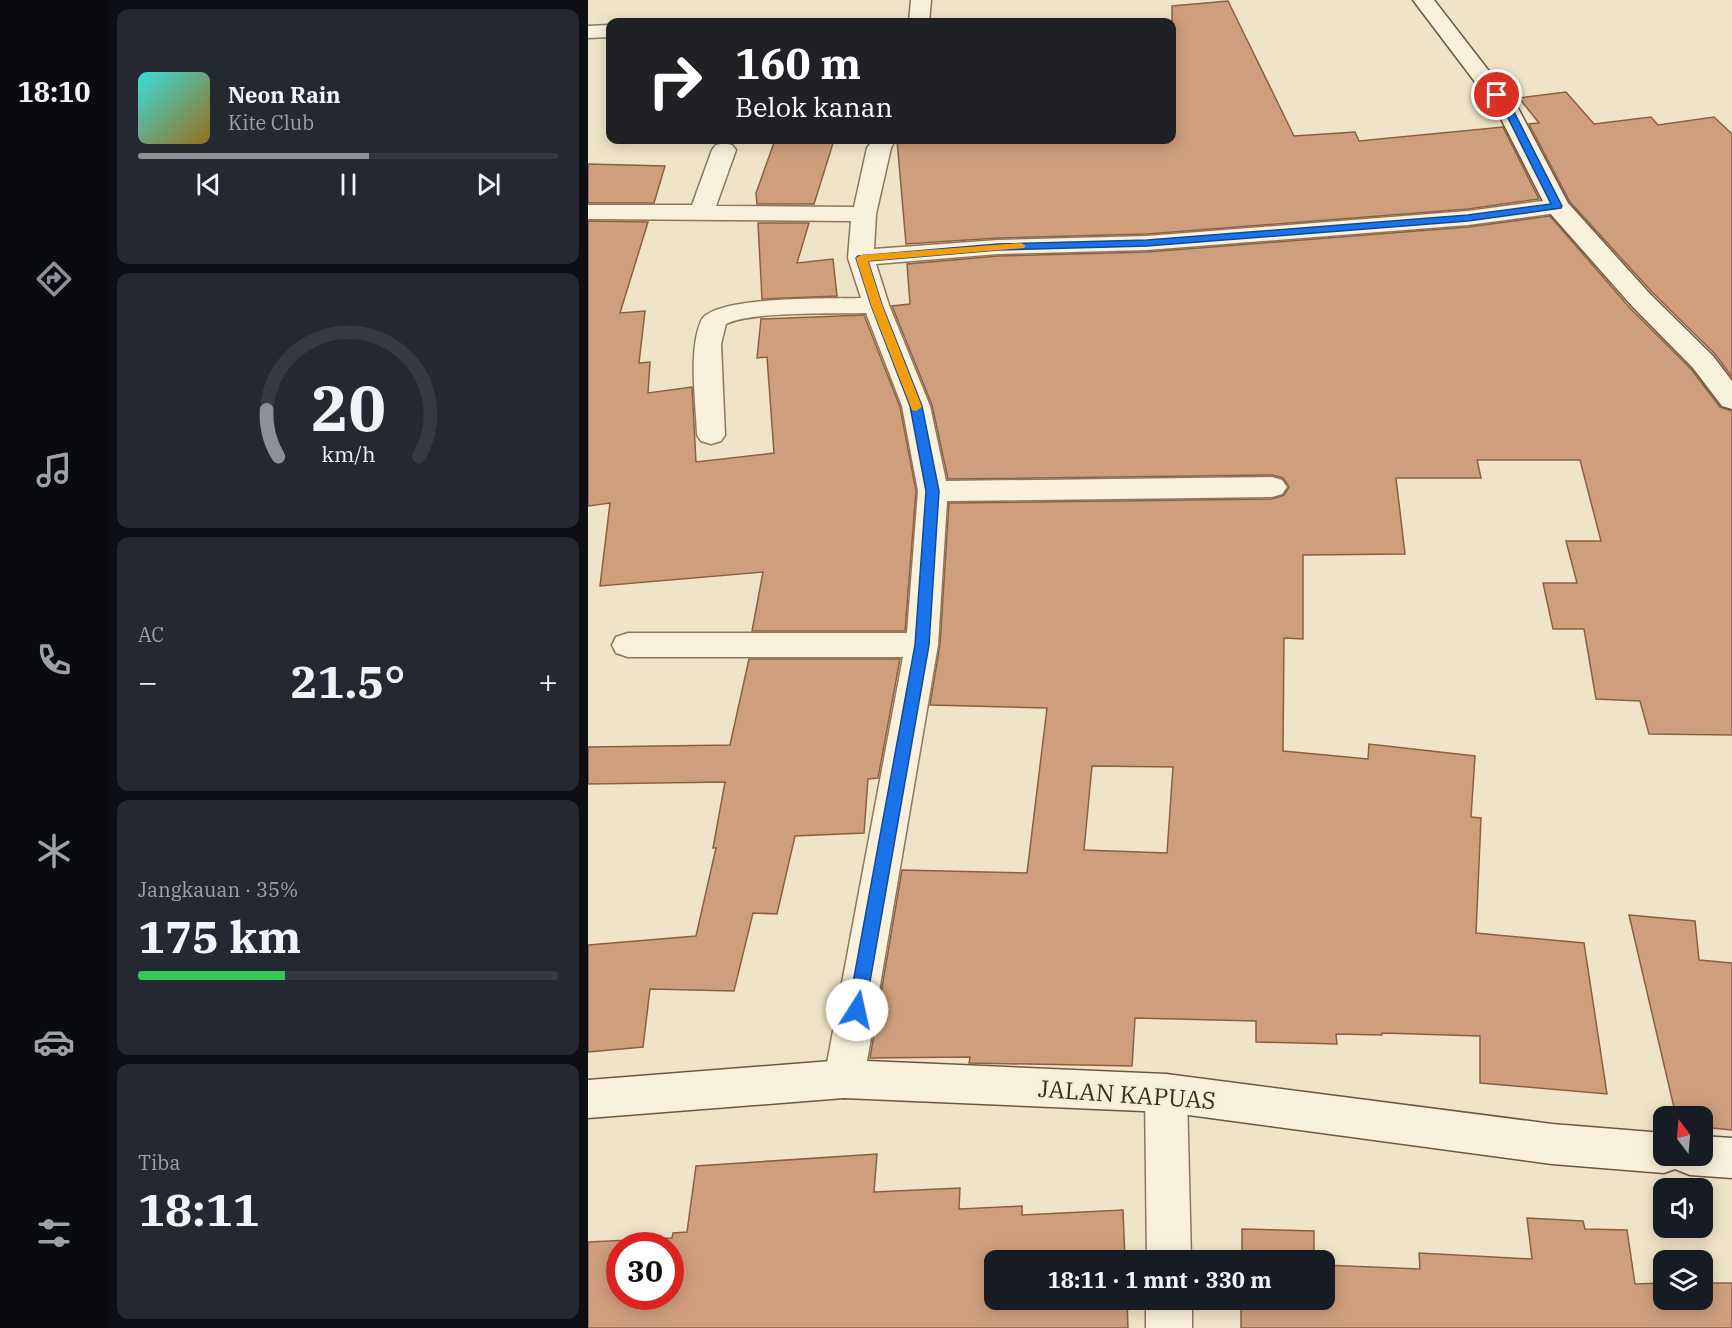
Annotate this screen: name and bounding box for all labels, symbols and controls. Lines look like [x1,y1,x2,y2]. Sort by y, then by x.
text: 160 m [735,36,861,91]
icon: right [636,42,714,120]
pin [1471,69,1522,120]
text: 18:10 [18,74,90,109]
icon: arrive [1480,78,1513,111]
text: Neon Rain [228,80,341,109]
text: Belok kanan [735,89,893,124]
text: Kite Club [228,109,314,136]
icon: previous [192,168,225,201]
icon: pause [332,168,365,201]
icon: next [472,168,505,201]
icon: directions [33,258,75,300]
text: 20 [311,367,385,448]
text: km/h [321,441,375,469]
icon: music [33,449,75,491]
text: AC [138,621,164,648]
icon: phone [33,639,75,681]
text: 21.5° [291,652,405,710]
text: − [138,660,158,703]
text: + [538,660,558,703]
icon: climate [33,830,75,872]
text: Jangkauan · 35% [138,876,298,903]
text: 175 km [138,907,301,965]
position arrow [825,978,889,1042]
icon: car [33,1021,75,1063]
street label: JALAN KAPUAS [1037,1072,1217,1116]
north arrow [1653,1106,1713,1166]
map controls [1653,1106,1713,1310]
text: Tiba [138,1149,180,1176]
button: sound [1653,1178,1713,1238]
text: 18:11 [138,1180,260,1238]
icon: filters [33,1212,75,1254]
speed limit sign: 30 [606,1232,684,1310]
button: layers [1653,1250,1713,1310]
text: 18:11 · 1 mnt · 330 m [1047,1265,1272,1294]

